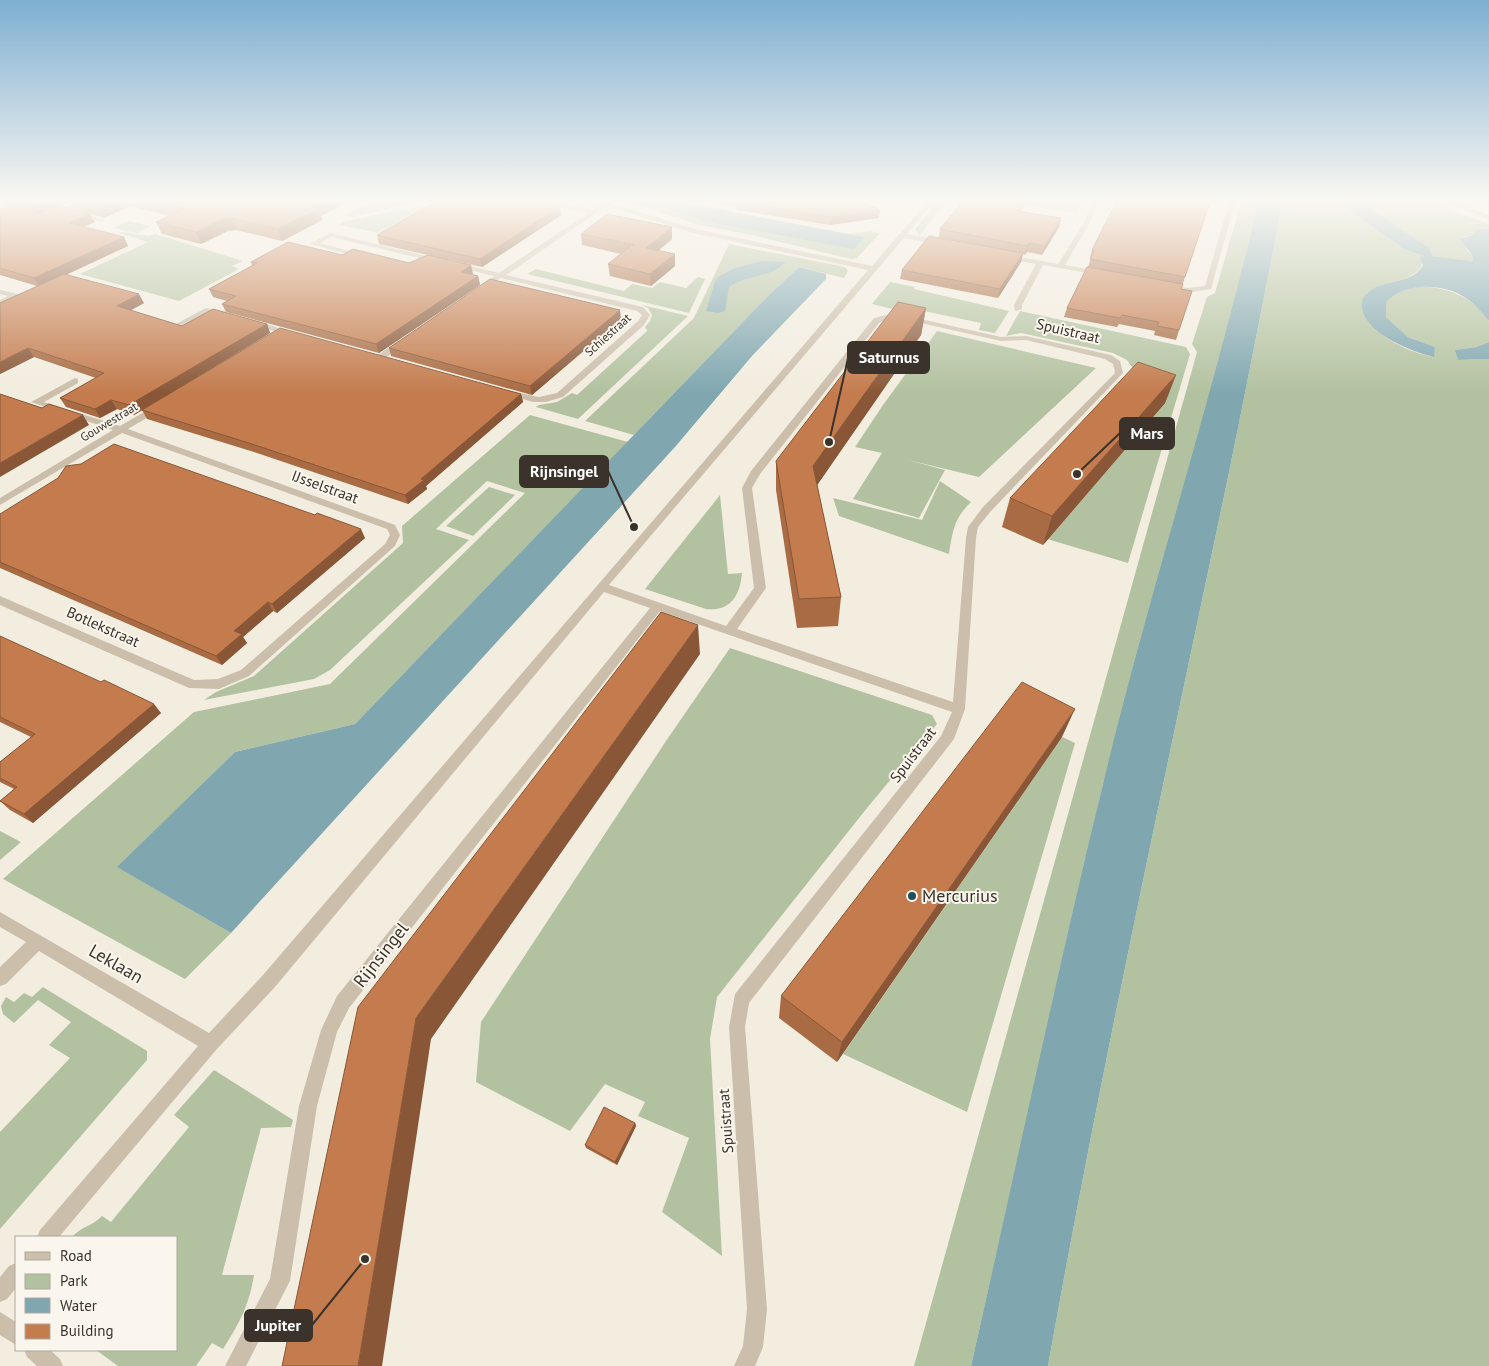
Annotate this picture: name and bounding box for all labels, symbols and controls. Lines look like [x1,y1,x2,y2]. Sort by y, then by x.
street label: Schiestraat [582,310,634,359]
street label: Spuistraat [1034,314,1102,347]
callout: Saturnus [848,342,929,373]
text: Saturnus [859,347,919,367]
street label: Gouwestraat [77,399,140,445]
callout: Mars [1120,418,1174,449]
text: Mars [1130,423,1164,443]
callout: Rijnsingel [520,456,608,487]
text: Rijnsingel [530,461,598,481]
street label: IJsselstraat [289,466,361,507]
street label: Botlekstraat [64,602,142,651]
street label: Spuistraat [886,723,940,786]
place label: Mercurius [922,884,998,907]
marker: Mercurius [906,890,918,902]
street label: Rijnsingel [348,917,414,992]
street label: Leklaan [85,939,148,988]
street label: Spuistraat [714,1088,737,1154]
legend [15,1236,178,1351]
text: Road [60,1246,92,1265]
text: Park [60,1271,88,1290]
text: Water [60,1296,97,1315]
callout: Jupiter [245,1310,312,1341]
text: Jupiter [254,1315,301,1335]
text: Building [60,1321,114,1340]

